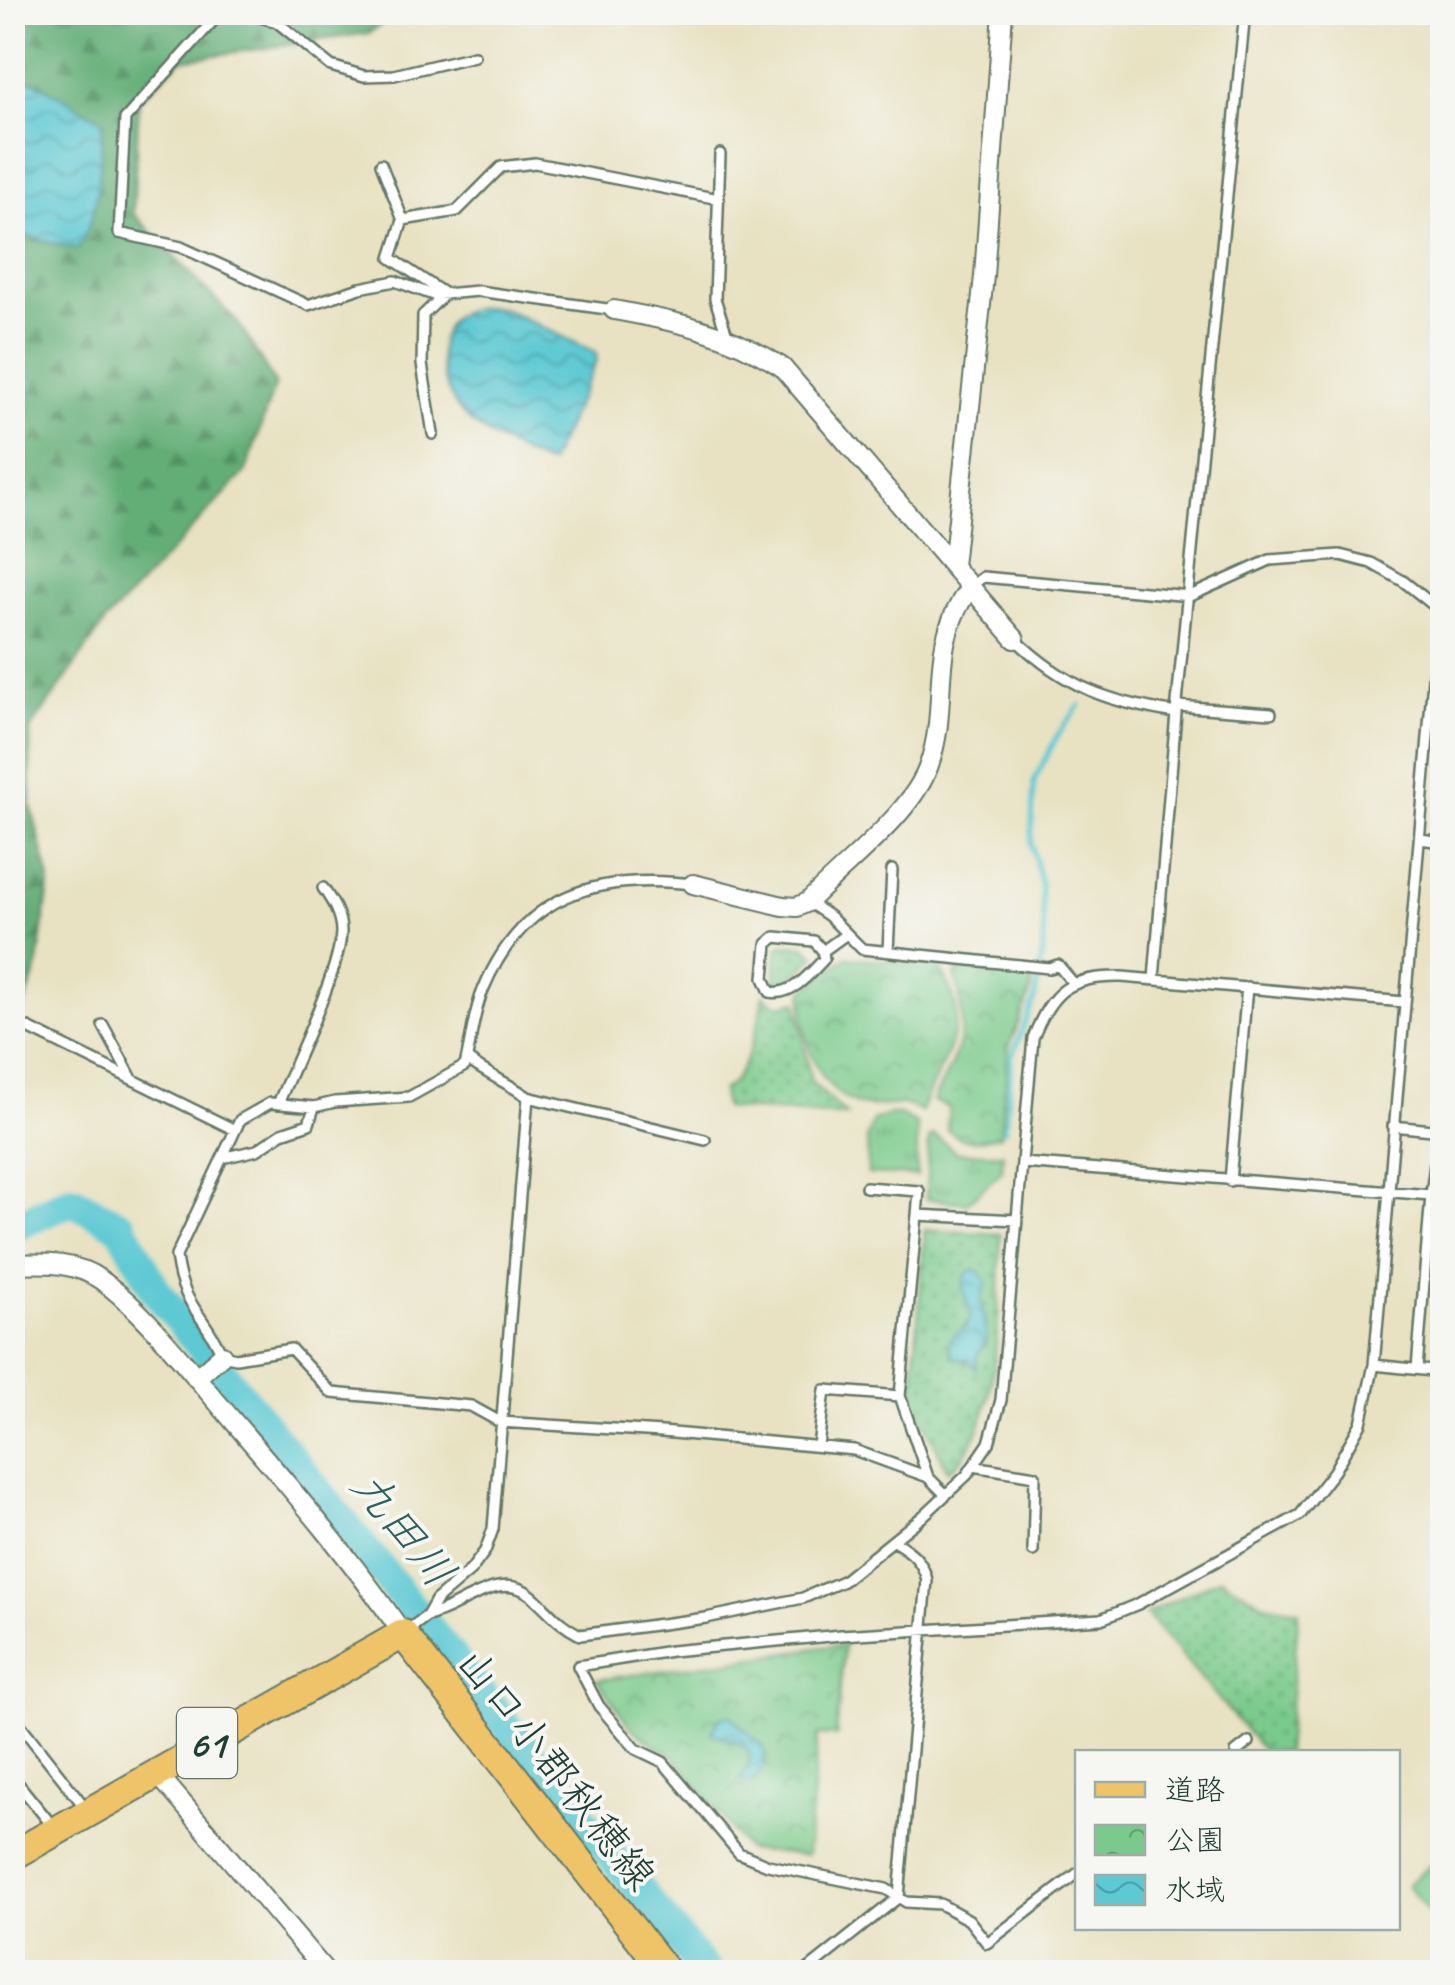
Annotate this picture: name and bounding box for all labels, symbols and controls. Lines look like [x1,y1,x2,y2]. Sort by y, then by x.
water label: 九田川 [338,1459,467,1599]
street label: 山口小郡秋穂線 [444,1637,667,1901]
road number: 61 [177,1708,237,1778]
legend [1075,1750,1400,1930]
text: 道路 [1165,1771,1225,1809]
text: 公園 [1165,1821,1225,1859]
text: 水域 [1165,1871,1225,1909]

